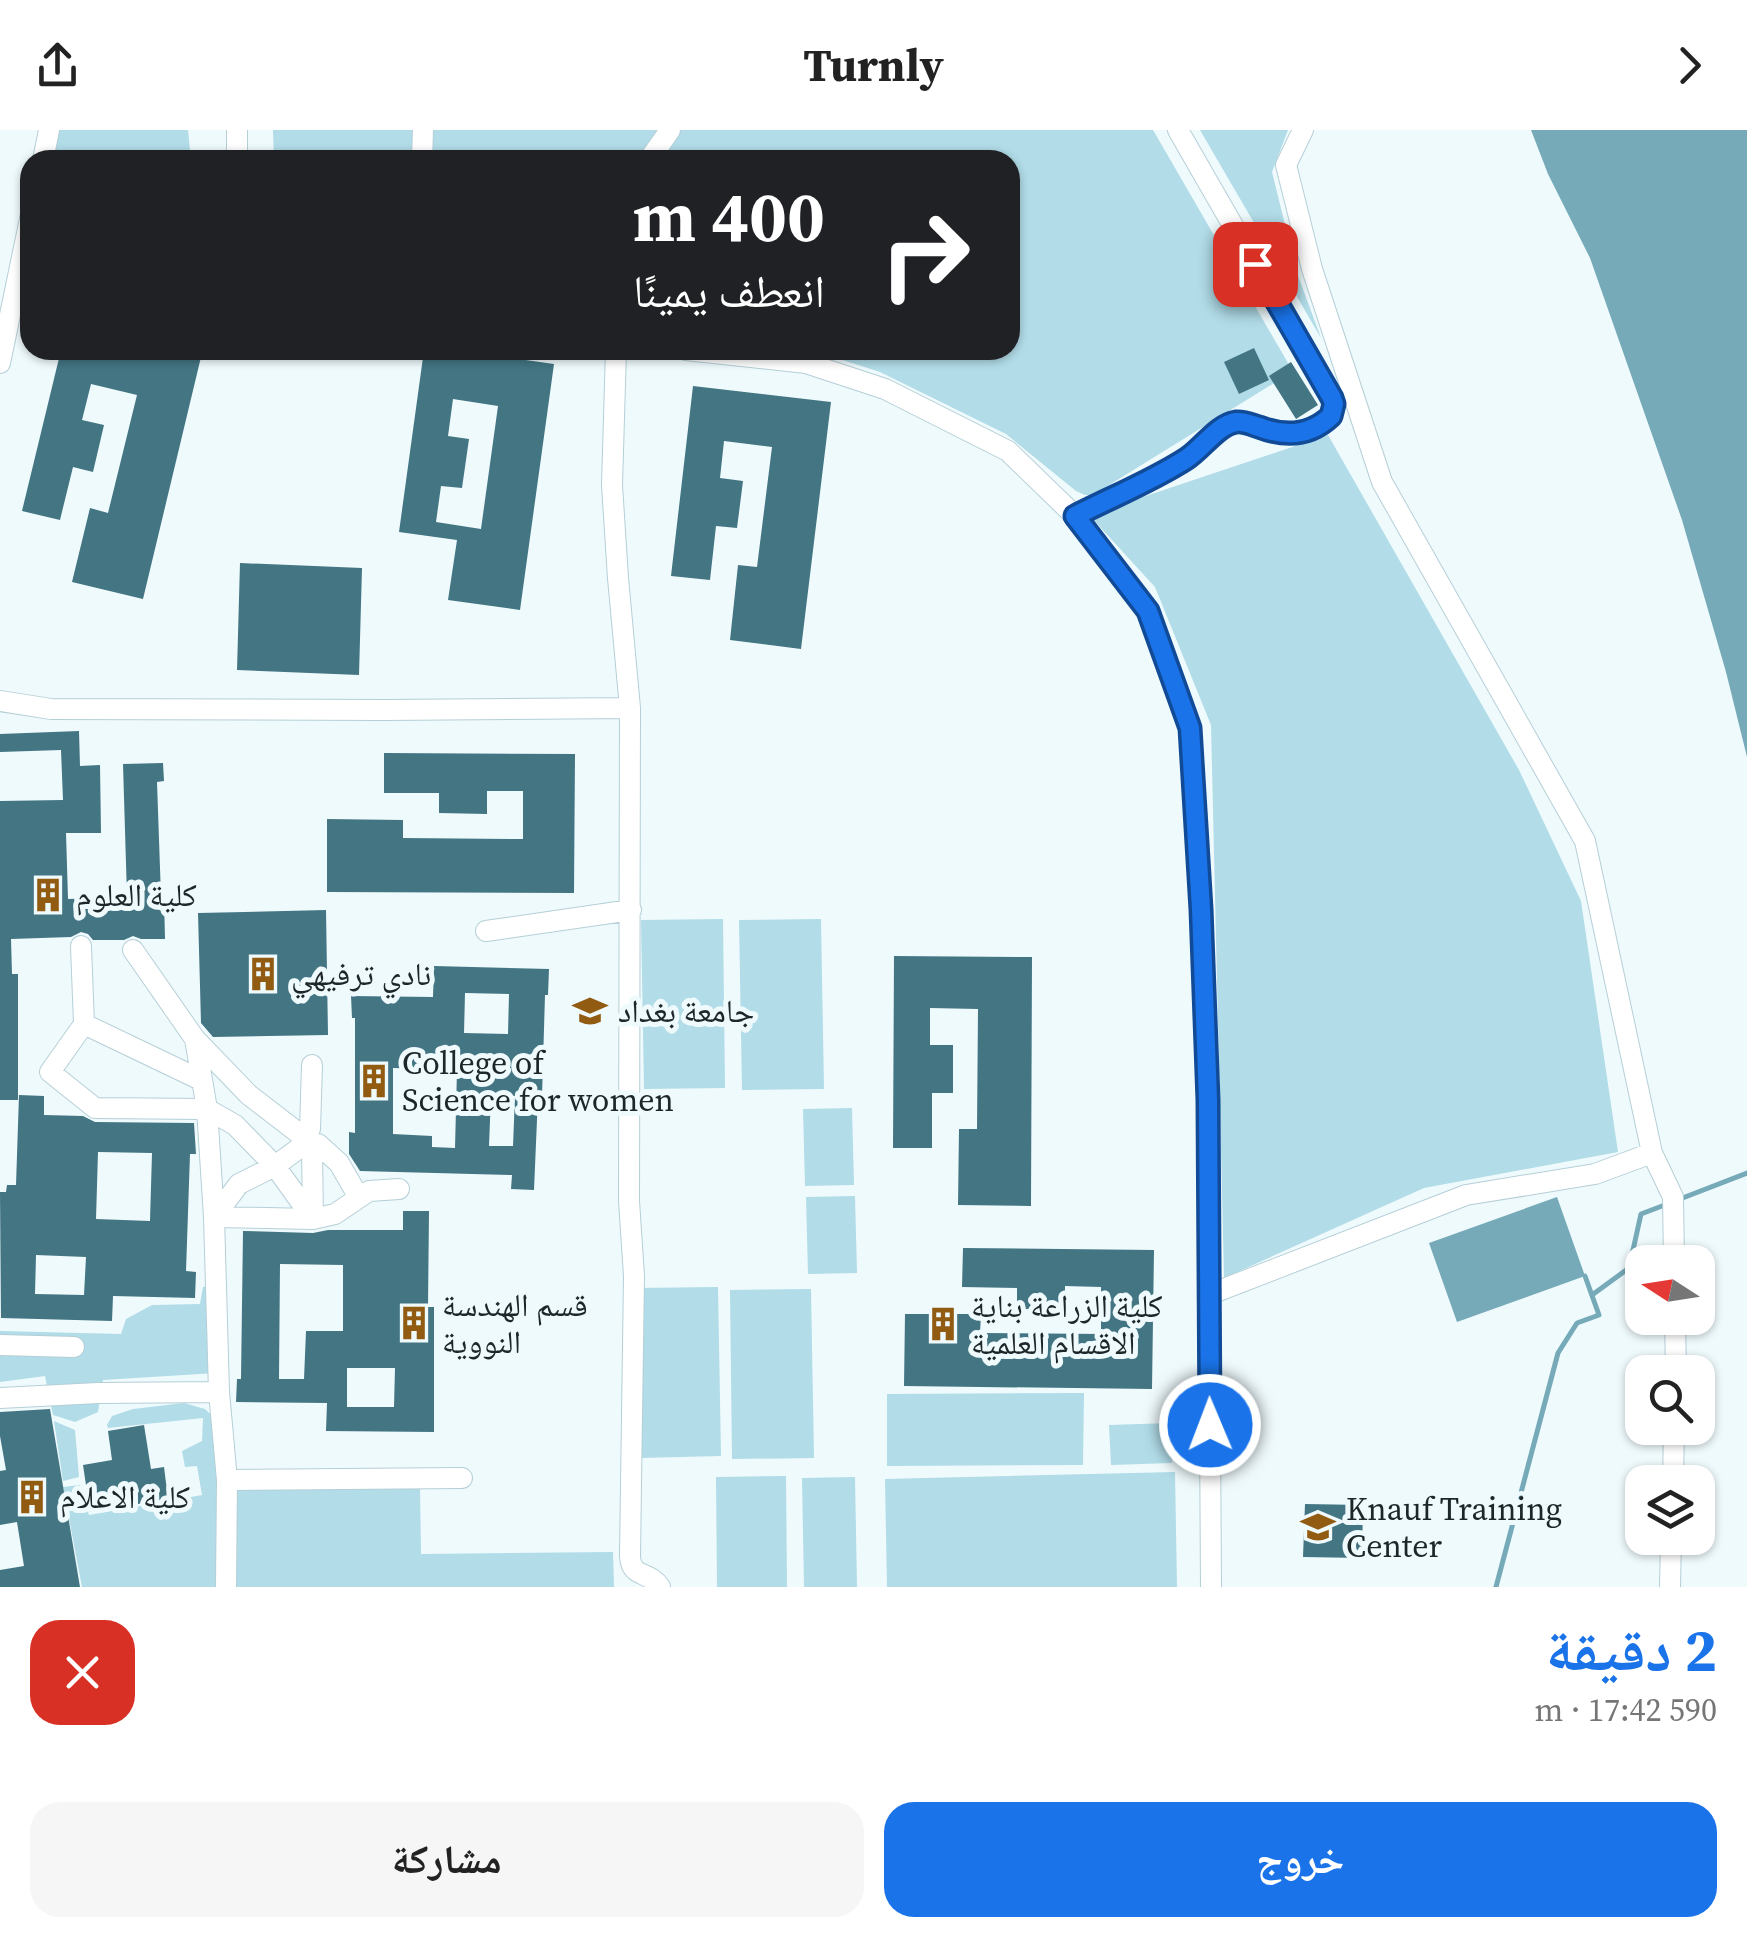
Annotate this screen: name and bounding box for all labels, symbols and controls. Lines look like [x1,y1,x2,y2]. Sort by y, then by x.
text: Turnly [803,34,944,96]
icon: share [30,38,85,93]
icon: forward [1662,38,1717,93]
text: 400 m [633,168,825,264]
icon: right [860,190,990,320]
pin [1213,222,1298,307]
icon: arrive [1228,237,1283,292]
text: انعطف يمينًا [633,260,825,322]
place label: كلية العلوم [76,873,197,917]
building icon: كلية العلوم [29,876,67,914]
place label: نادي ترفيهي [291,952,431,999]
building icon: نادي ترفيهي [244,955,282,993]
place label: جامعة بغداد [618,989,754,1033]
school or university icon: جامعة بغداد [571,992,609,1030]
place label: College of Science for women [402,1041,674,1122]
building icon: College of Science for women [355,1062,393,1100]
north arrow [1625,1245,1715,1335]
map controls [1625,1245,1715,1555]
place label: قسم الهندسة النووية [442,1283,588,1364]
place label: كلية الزراعة بناية الاقسام العلمية [971,1284,1163,1365]
building icon: قسم الهندسة النووية [395,1304,433,1342]
building icon: كلية الزراعة بناية الاقسام العلمية [924,1305,962,1343]
button: search [1625,1355,1715,1445]
position arrow [1158,1373,1262,1477]
button: layers [1625,1465,1715,1555]
place label: كلية الاعلام [60,1475,190,1519]
building icon: كلية الاعلام [13,1478,51,1516]
place label: Knauf Training Center [1346,1487,1562,1568]
school or university icon: Knauf Training Center [1299,1508,1337,1546]
text: 2 دقيقة [1546,1609,1717,1691]
button: close [30,1620,135,1725]
text: 590 m · 17:42 [1535,1688,1717,1732]
button: مشاركة [30,1802,864,1917]
button: خروج [884,1802,1717,1917]

